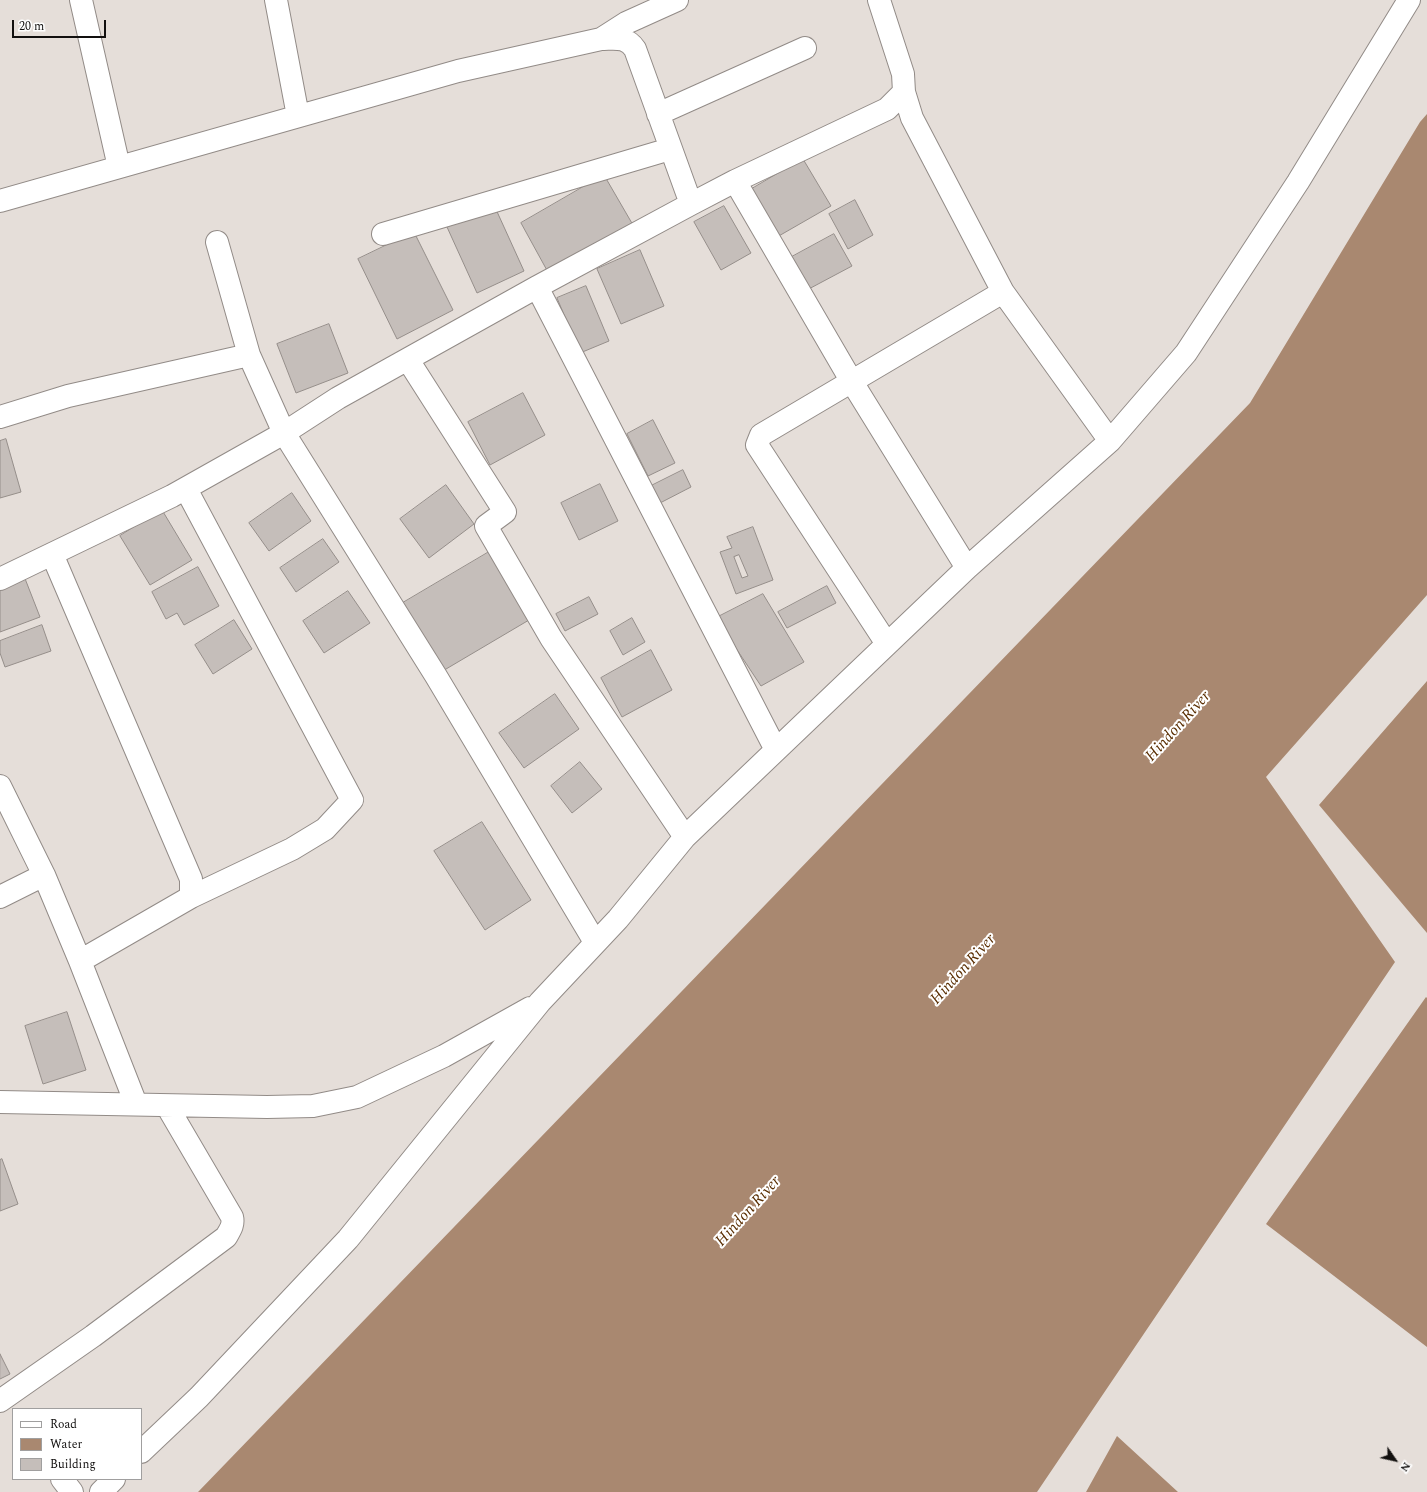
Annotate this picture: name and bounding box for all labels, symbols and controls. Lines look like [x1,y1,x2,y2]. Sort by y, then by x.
scale bar [14,12,108,38]
text: 20 m [19,17,44,36]
water label: Hindon River [1142,688,1216,766]
water label: Hindon River [927,931,1001,1009]
water label: Hindon River [712,1173,786,1251]
legend [12,1408,142,1480]
text: Road [50,1415,77,1434]
text: Water [50,1435,82,1454]
north arrow [1375,1440,1415,1480]
text: Building [50,1455,96,1474]
text: N [1396,1459,1415,1475]

